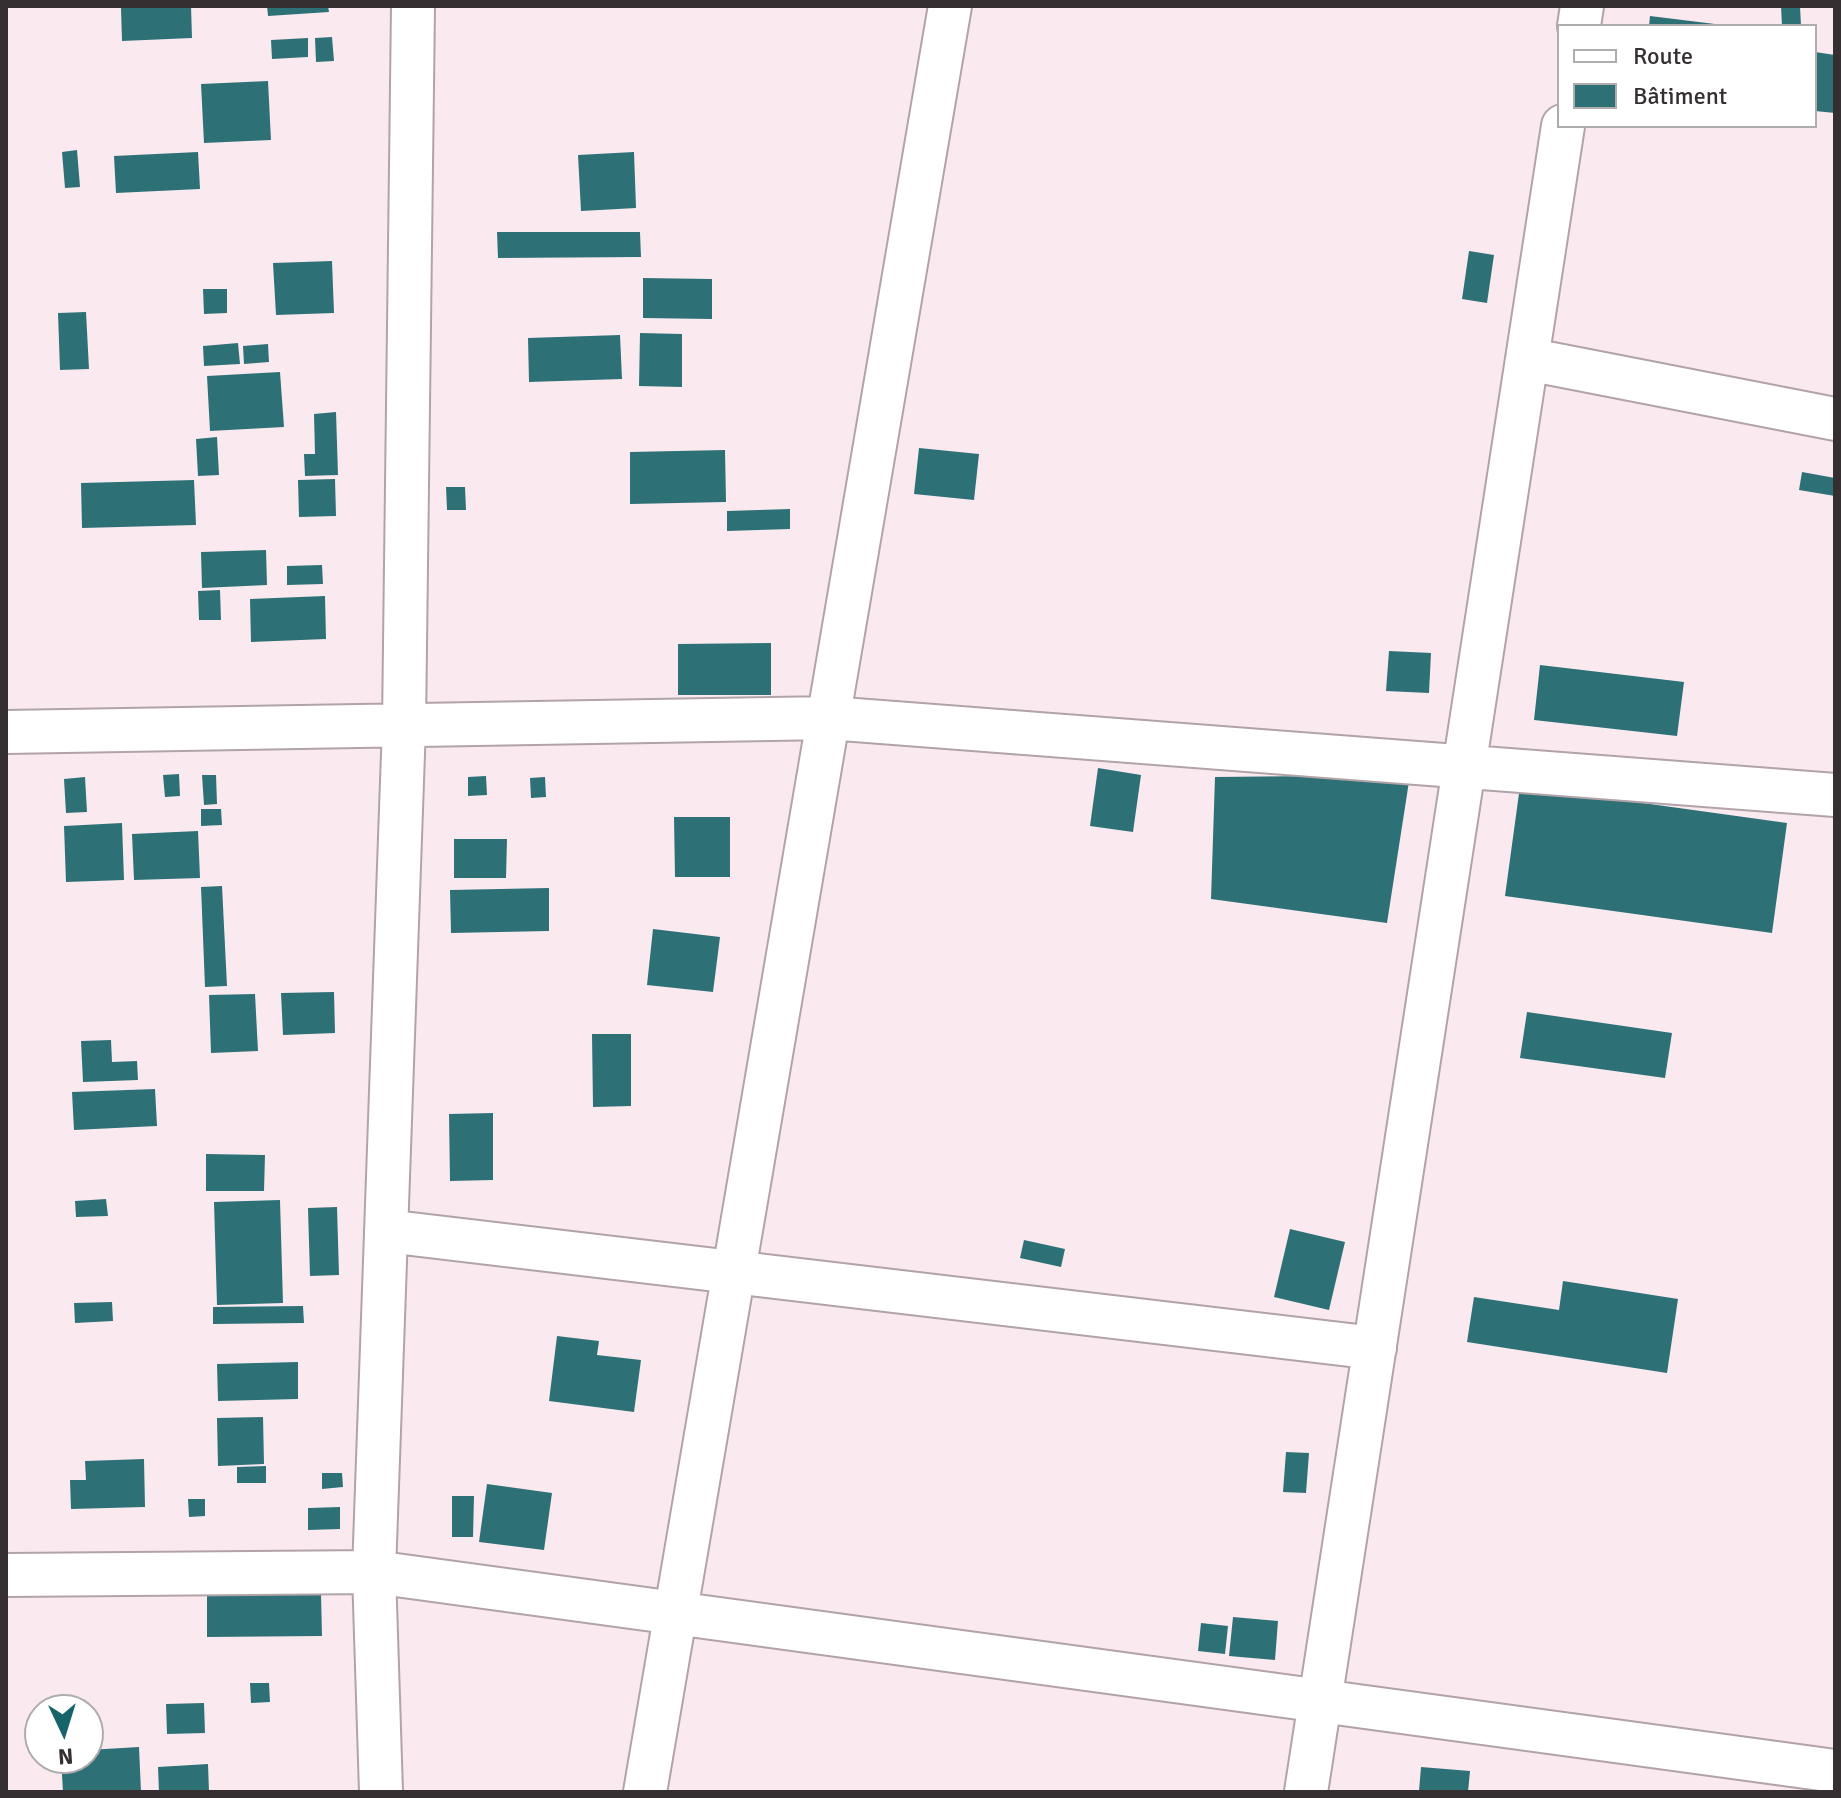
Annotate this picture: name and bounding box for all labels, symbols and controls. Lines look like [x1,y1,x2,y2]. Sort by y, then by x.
legend [1557,24,1817,128]
text: Route [1633,41,1693,71]
text: Bâtiment [1633,81,1727,111]
north arrow [24,1694,104,1774]
text: N [57,1742,74,1770]

